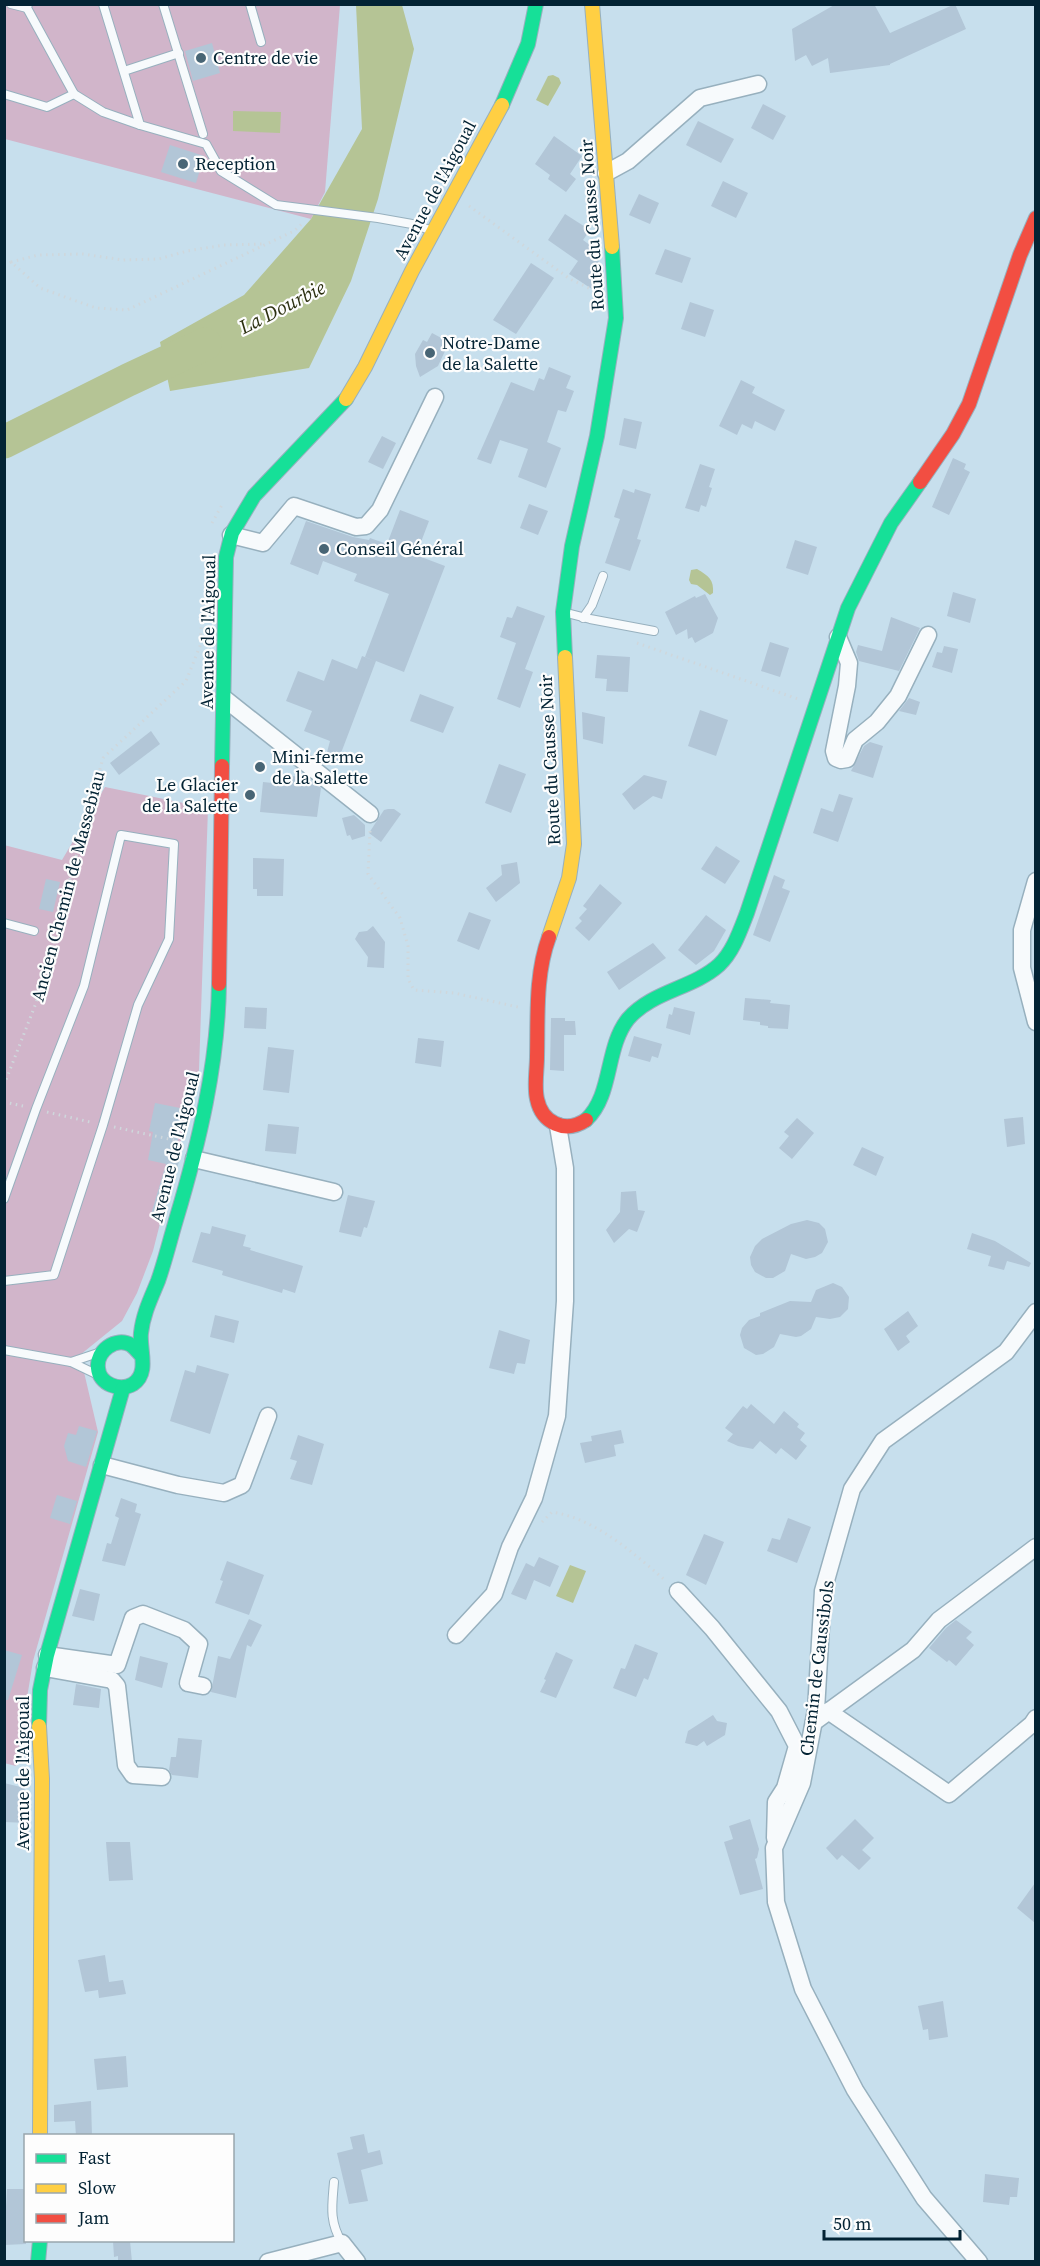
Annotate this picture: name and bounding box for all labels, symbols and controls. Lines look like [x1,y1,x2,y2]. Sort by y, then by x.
place label: Centre de vie [213,45,318,70]
marker: Centre de vie [194,51,208,65]
street label: Avenue de l'Aigoual [387,116,482,264]
street label: Route du Causse Noir [573,138,610,311]
place label: Reception [195,151,276,176]
marker: Reception [176,157,190,171]
water label: La Dourbie [233,273,330,341]
place label: Notre-Dame de la Salette [442,330,540,376]
marker: Notre-Dame de la Salette [423,346,437,360]
place label: Conseil Général [336,536,464,561]
marker: Conseil Général [317,542,331,556]
street label: Avenue de l'Aigoual [194,554,221,710]
street label: Route du Causse Noir [533,673,566,846]
place label: Mini-ferme de la Salette [272,744,368,790]
marker: Mini-ferme de la Salette [253,760,267,774]
street label: Ancien Chemin de Massebiau [25,768,110,1004]
place label: Le Glacier de la Salette [142,772,238,818]
marker: Le Glacier de la Salette [243,788,257,802]
street label: Avenue de l'Aigoual [144,1069,205,1225]
street label: Chemin de Caussibols [793,1578,840,1757]
street label: Avenue de l'Aigoual [10,1696,35,1850]
legend [24,2134,234,2242]
text: Fast [78,2145,111,2170]
text: Slow [78,2175,116,2200]
scale bar [824,2203,960,2241]
text: Jam [77,2205,110,2230]
text: 50 m [833,2211,871,2236]

